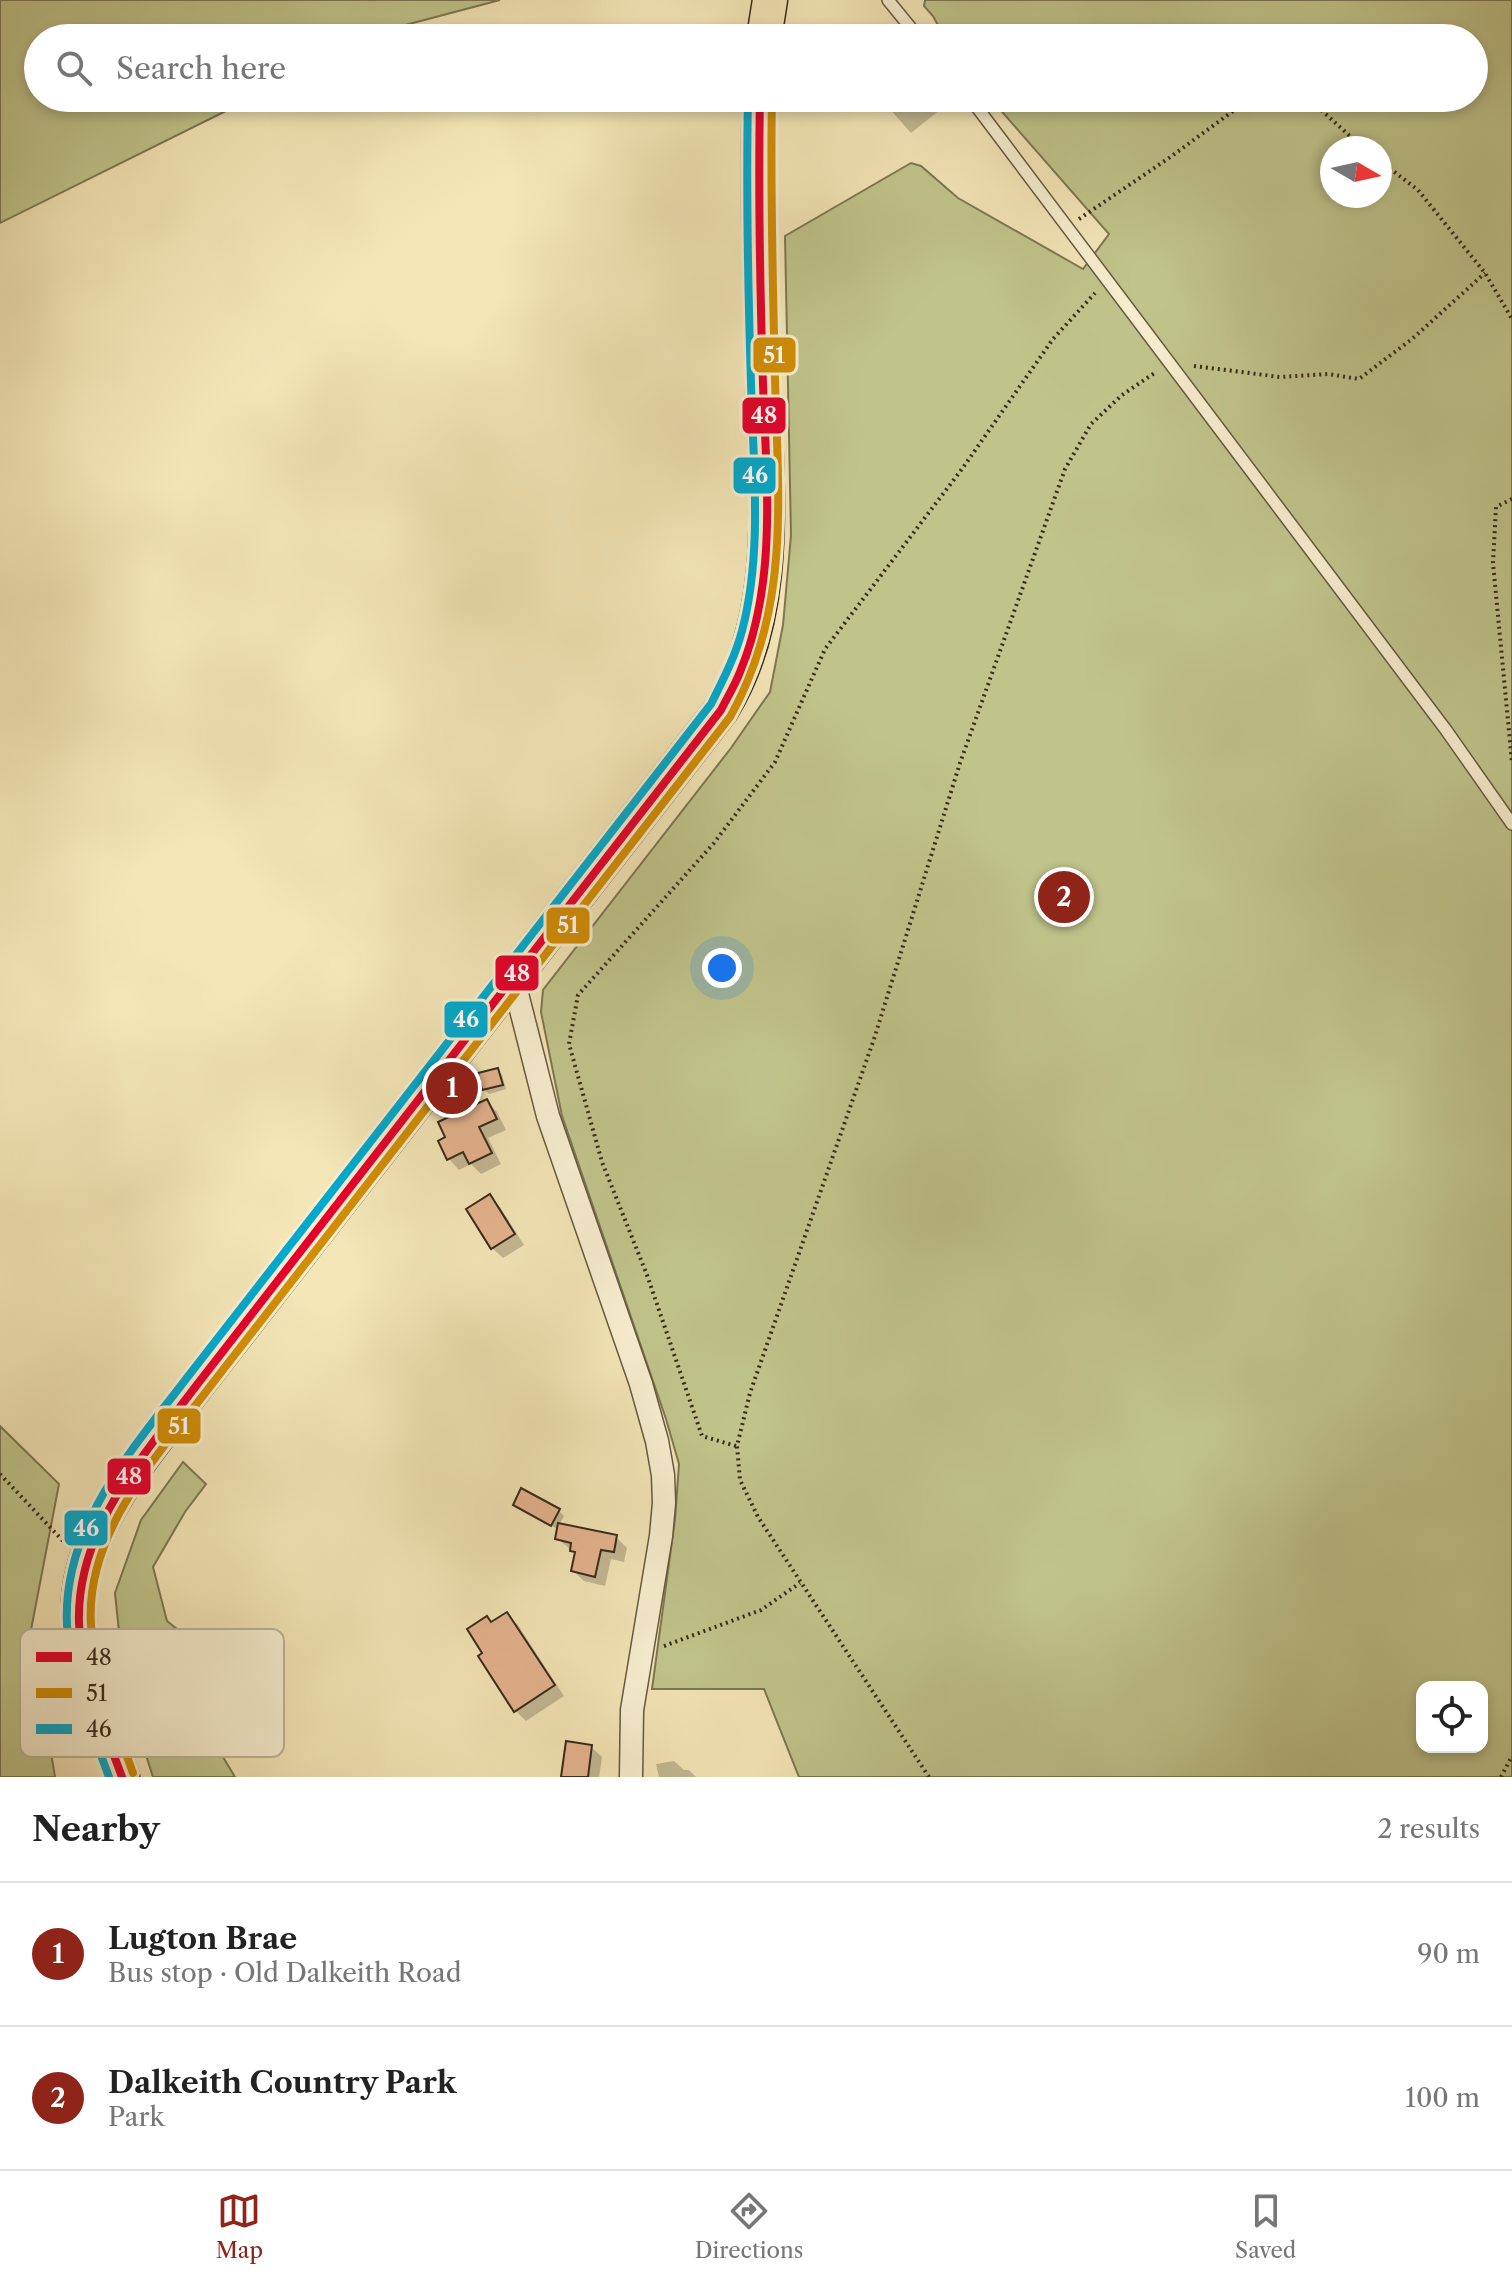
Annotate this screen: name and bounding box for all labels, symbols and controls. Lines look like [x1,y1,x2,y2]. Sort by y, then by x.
search box [24,24,1488,112]
icon: search [52,46,96,90]
text: Search here [116,50,286,87]
north arrow [1320,136,1392,208]
line badge: 51 [752,336,797,374]
text: 51 [763,342,785,369]
line badge: 48 [741,396,787,435]
text: 48 [751,402,777,429]
line badge: 46 [732,456,777,495]
text: 46 [742,462,768,489]
pin: 2 [1038,867,1090,927]
line badge: 51 [545,906,591,945]
text: 51 [557,912,579,939]
your location [702,948,742,988]
line badge: 48 [494,954,540,992]
text: 48 [504,960,530,987]
line badge: 46 [443,1000,489,1039]
text: 46 [453,1006,479,1033]
pin: 1 [426,1058,478,1118]
line badge: 51 [156,1407,202,1445]
text: 51 [168,1413,190,1440]
line badge: 48 [106,1457,152,1496]
text: 48 [116,1463,142,1490]
line badge: 46 [63,1509,109,1547]
text: 46 [73,1515,99,1542]
legend [20,1629,284,1757]
text: 48 [86,1644,112,1671]
text: 51 [86,1680,107,1707]
map controls [1416,1681,1488,1753]
button: locate [1416,1681,1488,1753]
text: 46 [86,1716,112,1743]
text: Nearby [32,1808,160,1850]
text: 2 results [1377,1813,1480,1845]
text: Lugton Brae [108,1920,297,1957]
text: 1 [52,1938,64,1970]
text: 90 m [1417,1938,1480,1970]
text: Bus stop · Old Dalkeith Road [108,1957,461,1989]
text: Dalkeith Country Park [108,2064,457,2101]
text: 2 [50,2082,66,2114]
text: 100 m [1405,2082,1480,2114]
text: Park [108,2101,165,2133]
tab: Map [216,2189,263,2264]
tab: Directions [695,2189,803,2264]
tab: Saved [1235,2189,1296,2264]

